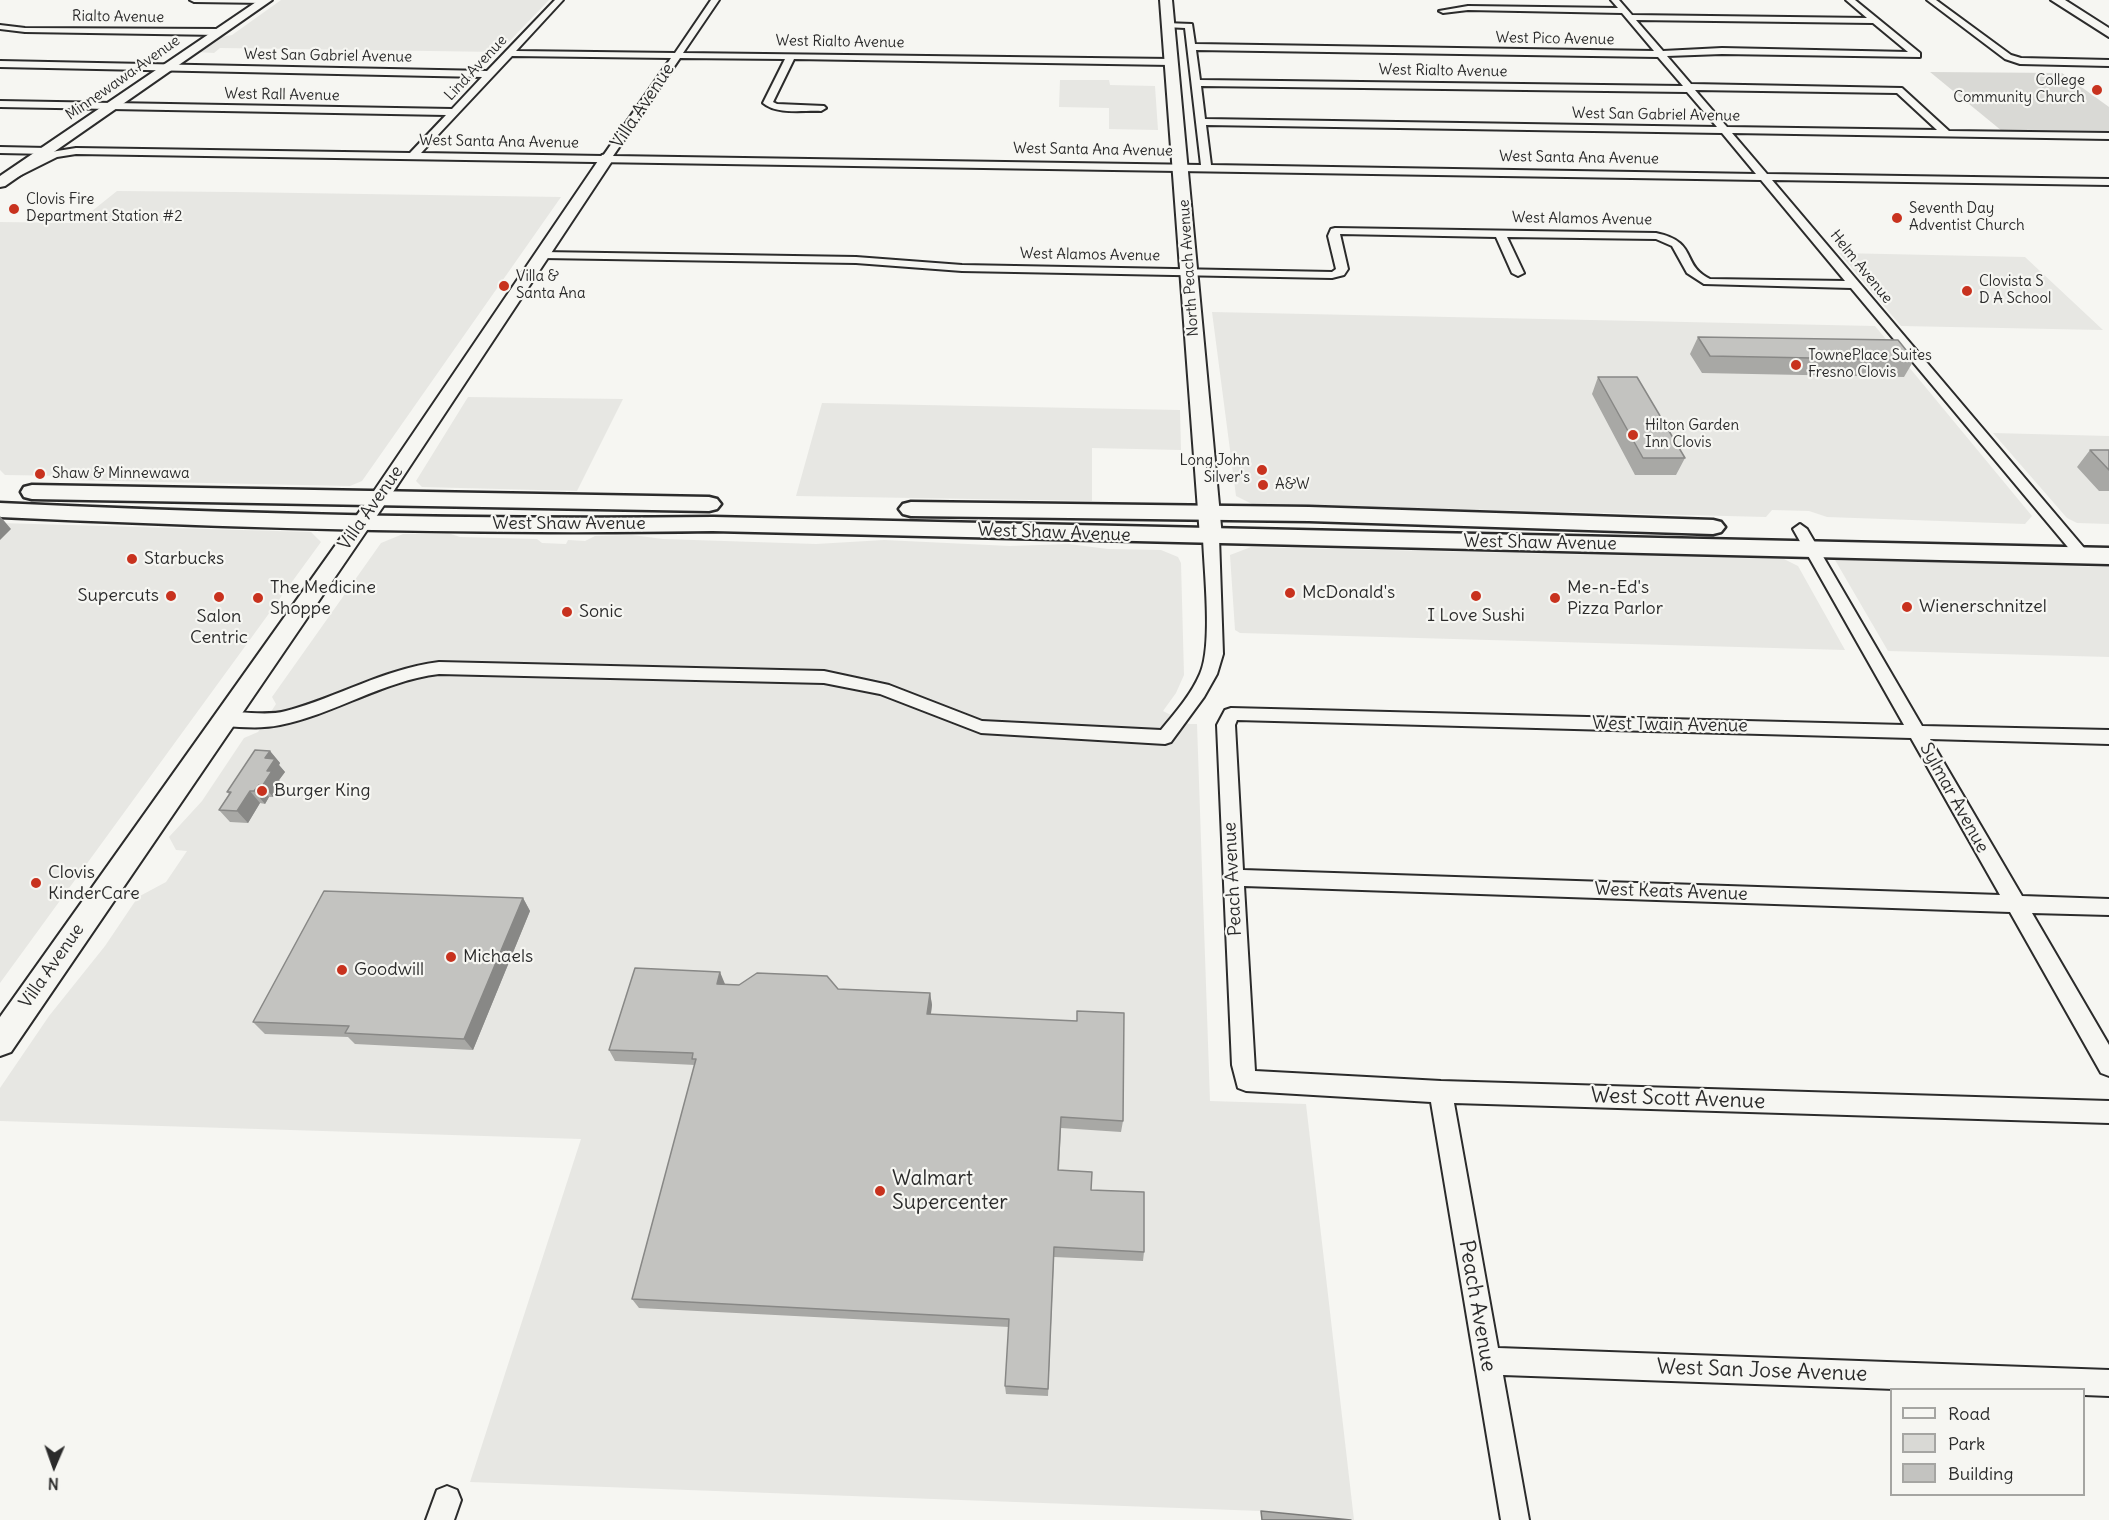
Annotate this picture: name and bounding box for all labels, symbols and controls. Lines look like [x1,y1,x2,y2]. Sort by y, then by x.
street label: Rialto Avenue [72,7,164,27]
street label: West Pico Avenue [1495,29,1615,49]
street label: Minnewawa Avenue [62,32,184,124]
street label: Lind Avenue [441,32,511,104]
street label: West Rialto Avenue [775,32,905,52]
street label: West San Gabriel Avenue [244,46,412,66]
street label: Villa Avenue [607,59,679,153]
street label: West Rialto Avenue [1378,61,1508,81]
place label: College Community Church [1953,72,2085,107]
marker: College Community Church [2090,83,2104,97]
street label: West Rall Avenue [224,85,340,105]
street label: West San Gabriel Avenue [1572,105,1740,125]
street label: West Santa Ana Avenue [419,132,579,152]
street label: West Santa Ana Avenue [1013,140,1173,160]
street label: West Santa Ana Avenue [1499,148,1659,168]
place label: Clovis Fire Department Station #2 [26,191,182,226]
street label: North Peach Avenue [1175,199,1203,337]
place label: Seventh Day Adventist Church [1909,200,2025,235]
marker: Clovis Fire Department Station #2 [7,202,21,216]
street label: West Alamos Avenue [1512,209,1652,229]
marker: Seventh Day Adventist Church [1890,211,1904,225]
street label: Helm Avenue [1826,227,1896,307]
street label: West Alamos Avenue [1020,245,1160,265]
place label: Villa & Santa Ana [516,268,586,303]
place label: Clovista S D A School [1979,273,2051,308]
marker: Villa & Santa Ana [497,279,511,293]
marker: Clovista S D A School [1960,284,1974,298]
place label: TownePlace Suites Fresno Clovis [1808,347,1932,382]
marker: TownePlace Suites Fresno Clovis [1789,358,1803,372]
place label: Hilton Garden Inn Clovis [1645,417,1739,452]
marker: Hilton Garden Inn Clovis [1626,428,1640,442]
place label: Long John Silver's [1180,452,1250,487]
street label: Villa Avenue [334,462,408,554]
marker: Long John Silver's [1255,463,1269,477]
place label: Shaw & Minnewawa [52,465,190,483]
marker: Shaw & Minnewawa [33,467,47,481]
place label: A&W [1275,476,1310,494]
marker: A&W [1256,478,1270,492]
street label: West Shaw Avenue [492,513,646,535]
street label: West Shaw Avenue [977,520,1131,546]
street label: West Shaw Avenue [1463,531,1617,555]
place label: Starbucks [144,548,224,570]
marker: Starbucks [125,552,139,566]
place label: The Medicine Shoppe [270,577,376,620]
place label: Me-n-Ed's Pizza Parlor [1567,577,1663,620]
place label: McDonald's [1302,582,1395,604]
place label: Supercuts [77,585,159,607]
marker: McDonald's [1283,586,1297,600]
marker: Supercuts [164,589,178,603]
marker: I Love Sushi [1469,589,1483,603]
marker: Salon Centric [212,590,226,604]
marker: The Medicine Shoppe [251,591,265,605]
marker: Me-n-Ed's Pizza Parlor [1548,591,1562,605]
place label: Wienerschnitzel [1919,596,2047,618]
marker: Wienerschnitzel [1900,600,1914,614]
place label: Sonic [579,601,623,623]
marker: Sonic [560,605,574,619]
place label: I Love Sushi [1427,605,1525,627]
place label: Salon Centric [190,606,248,648]
street label: West Twain Avenue [1592,713,1748,737]
street label: Sylmar Avenue [1915,739,1993,857]
place label: Burger King [274,780,370,802]
marker: Burger King [255,784,269,798]
street label: Peach Avenue [1219,821,1247,937]
place label: Clovis KinderCare [48,862,140,904]
marker: Clovis KinderCare [29,876,43,890]
street label: West Keats Avenue [1594,879,1748,905]
street label: Villa Avenue [15,920,89,1012]
place label: Michaels [463,946,533,968]
marker: Michaels [444,950,458,964]
place label: Goodwill [354,959,424,981]
marker: Goodwill [335,963,349,977]
street label: West Scott Avenue [1590,1083,1766,1115]
place label: Walmart Supercenter [892,1166,1008,1216]
marker: Walmart Supercenter [873,1184,887,1198]
street label: Peach Avenue [1453,1238,1501,1374]
street label: West San Jose Avenue [1656,1355,1868,1387]
legend [1890,1388,2085,1496]
text: Road [1948,1402,1990,1425]
text: Park [1948,1432,1985,1455]
north arrow [24,1436,84,1496]
text: Building [1948,1462,2013,1485]
text: N [47,1474,59,1494]

